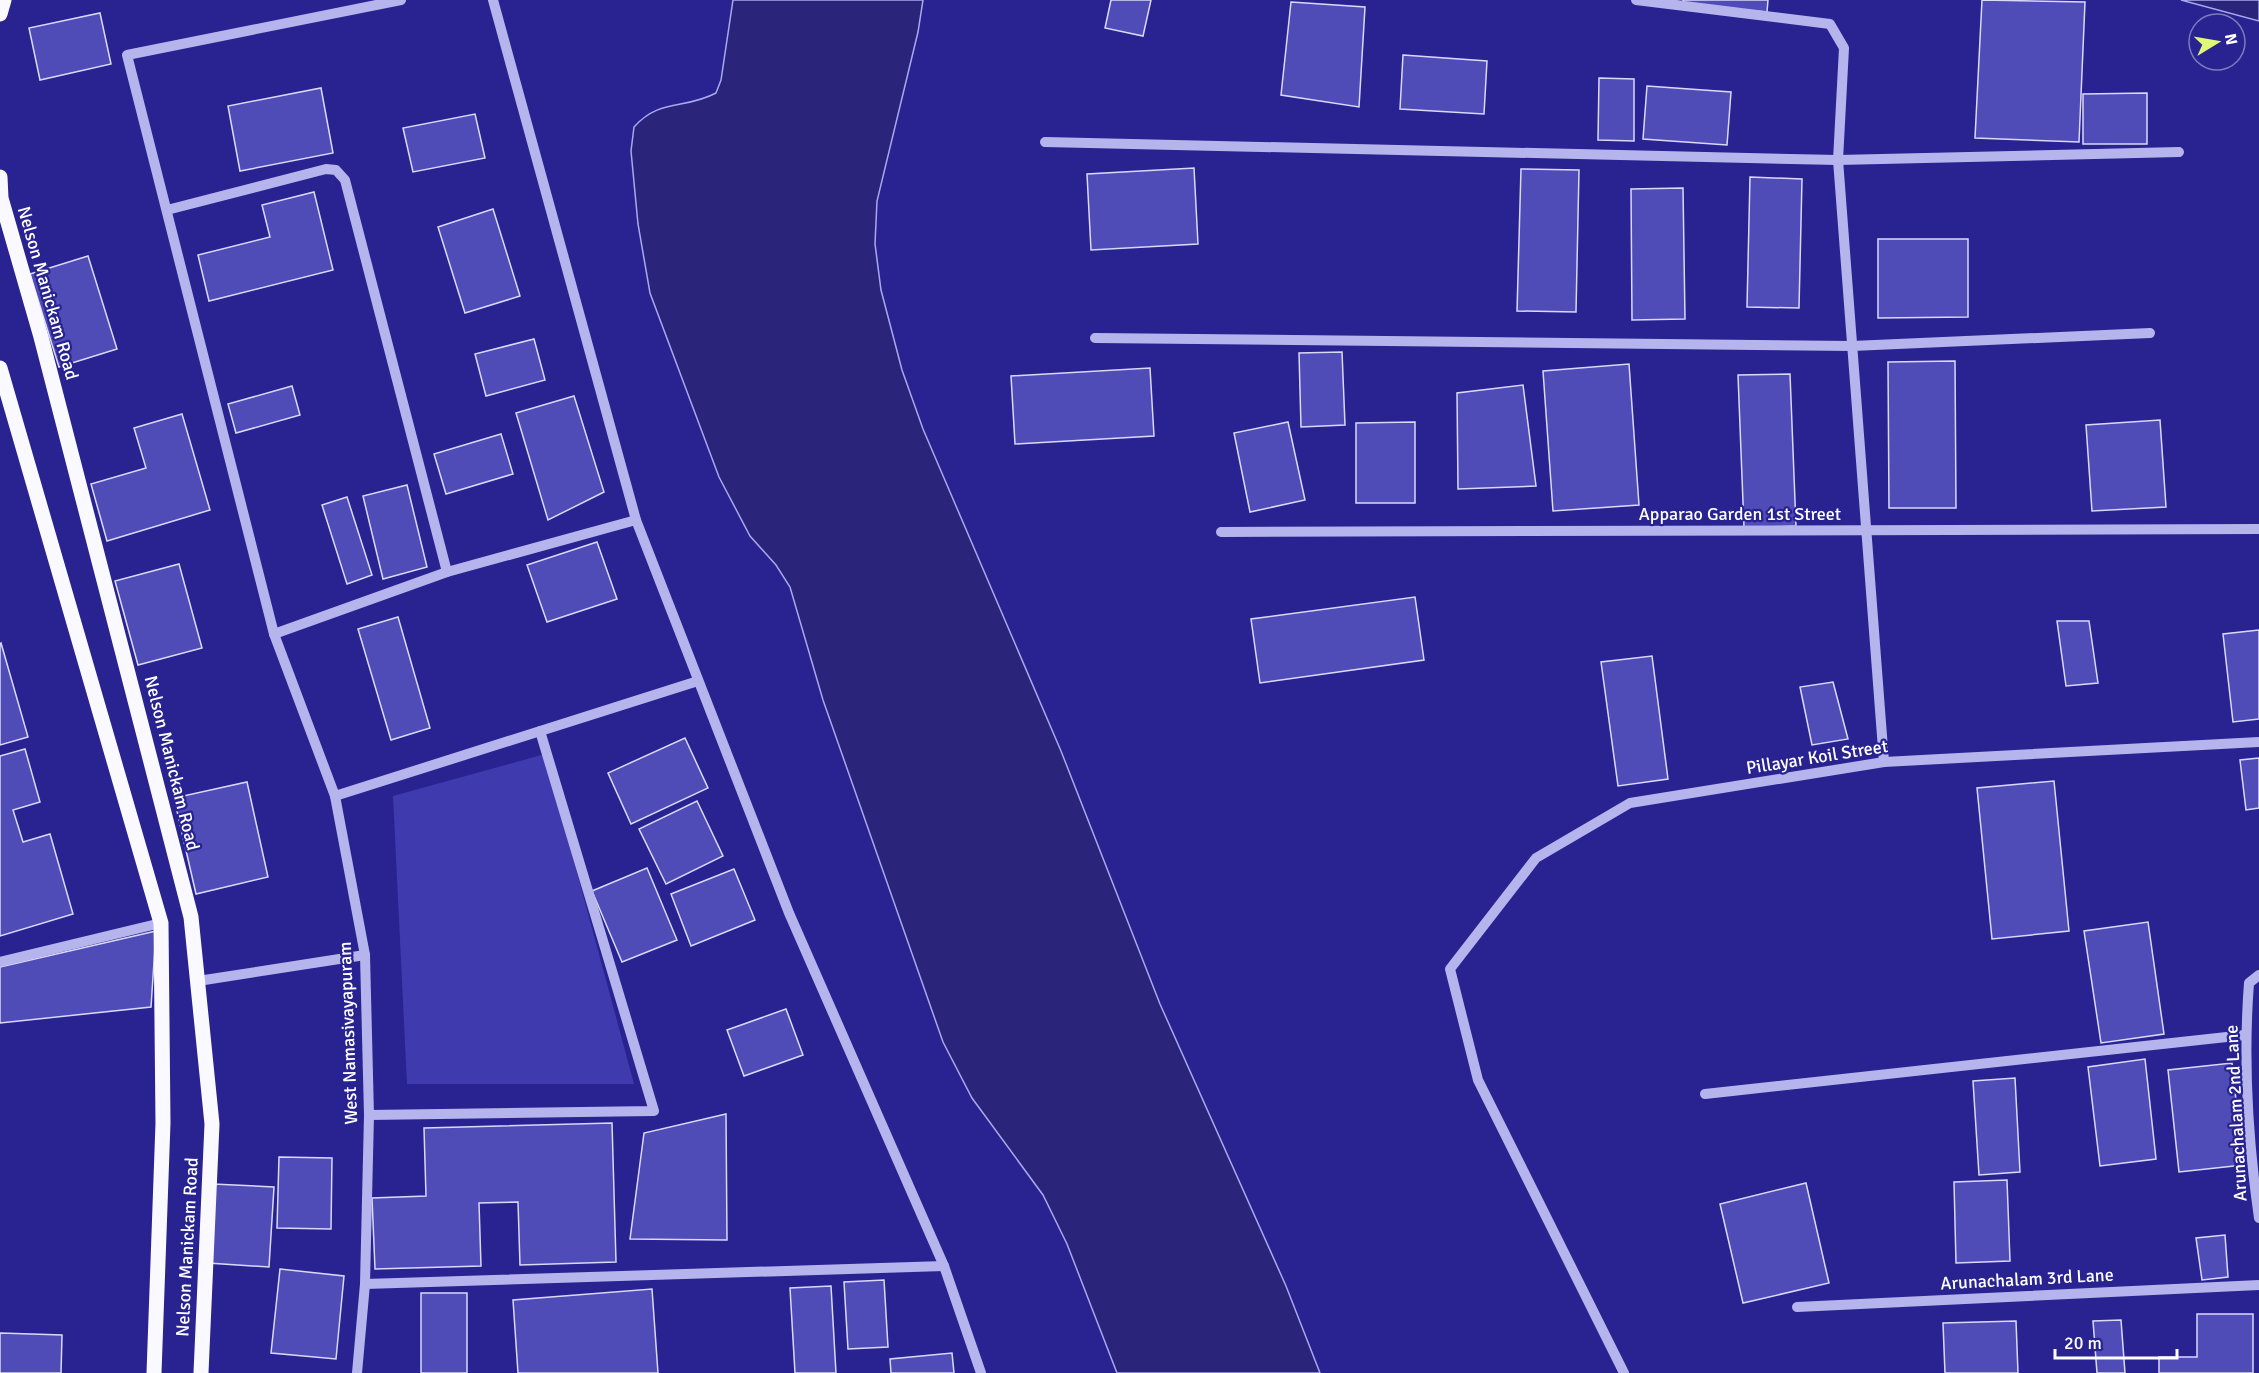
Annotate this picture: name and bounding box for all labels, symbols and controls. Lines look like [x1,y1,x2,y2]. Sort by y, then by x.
north arrow [2187,12,2247,72]
text: N [2220,32,2242,47]
street label: Nelson Manickam Road [13,204,83,382]
street label: Apparao Garden 1st Street [1639,503,1841,525]
street label: Nelson Manickam Road [140,673,204,853]
street label: Pillayar Koil Street [1745,735,1889,779]
street label: West Namasivayapuram [334,941,362,1125]
street label: Arunachalam 2nd Lane [2220,1024,2252,1202]
street label: Nelson Manickam Road [171,1157,203,1337]
street label: Arunachalam 3rd Lane [1940,1263,2114,1295]
scale bar [2055,1322,2176,1360]
text: 20 m [2064,1332,2102,1354]

